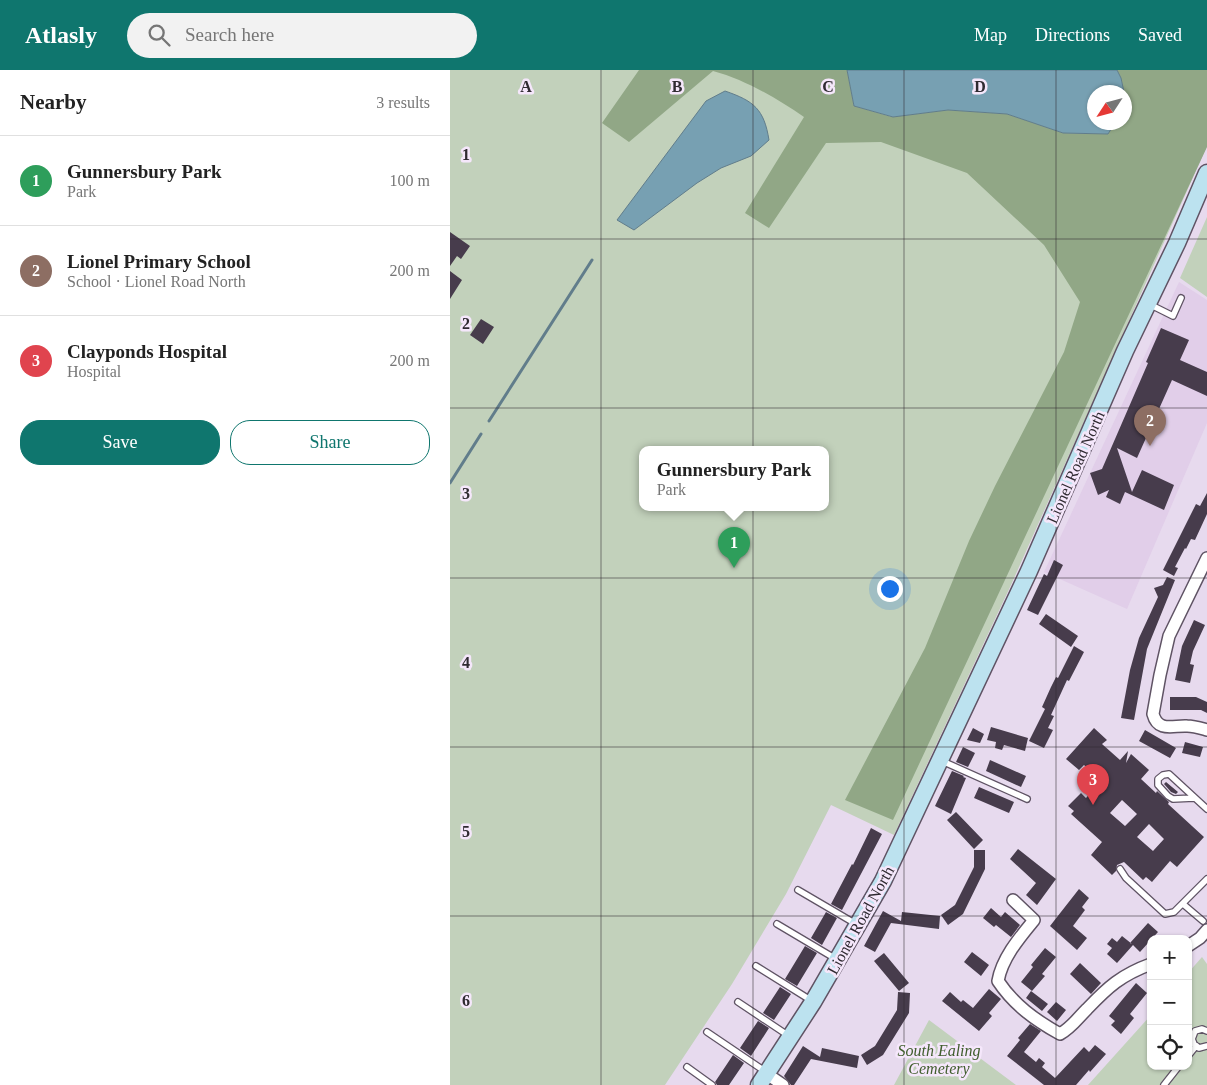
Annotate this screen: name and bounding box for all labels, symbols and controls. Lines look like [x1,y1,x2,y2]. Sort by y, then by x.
search box [127,13,477,58]
icon: search [145,21,173,49]
text: Atlasly [25,22,97,48]
text: Search here [185,24,274,45]
text: Map [974,25,1007,45]
text: Directions [1035,25,1110,45]
text: Saved [1138,25,1182,45]
text: A [520,78,532,95]
text: B [672,78,683,95]
text: C [822,78,834,95]
text: D [974,78,986,95]
north arrow [1087,85,1132,130]
text: Nearby [20,90,87,114]
text: 3 results [376,94,430,111]
text: 1 [462,146,470,163]
text: Gunnersbury Park [67,161,222,182]
text: 1 [32,172,40,189]
text: 100 m [390,172,430,189]
text: Park [67,183,96,200]
text: Lionel Primary School [67,251,251,272]
text: 2 [32,262,40,279]
text: 200 m [390,262,430,279]
text: School · Lionel Road North [67,273,246,290]
text: 2 [462,315,470,332]
text: Clayponds Hospital [67,341,227,362]
text: 3 [32,352,40,369]
text: 200 m [390,352,430,369]
text: Hospital [67,363,121,380]
pin: 2 [1134,405,1166,446]
street label: Lionel Road North [1043,409,1108,526]
button: Save [20,420,220,465]
button: Share [230,420,430,465]
popup [639,446,829,511]
text: Gunnersbury Park [657,459,811,480]
text: Park [657,481,686,498]
text: 3 [462,485,470,502]
pin: 1 [718,527,750,568]
your location [877,576,903,602]
text: 4 [462,654,470,671]
pin: 3 [1077,764,1109,805]
text: 5 [462,823,470,840]
street label: Lionel Road North [824,863,897,977]
map controls [1147,935,1192,1070]
button: + [1147,935,1192,980]
button: − [1147,980,1192,1025]
text: 6 [462,992,470,1009]
button: locate [1147,1025,1192,1070]
park label: South Ealing Cemetery [897,1042,981,1078]

